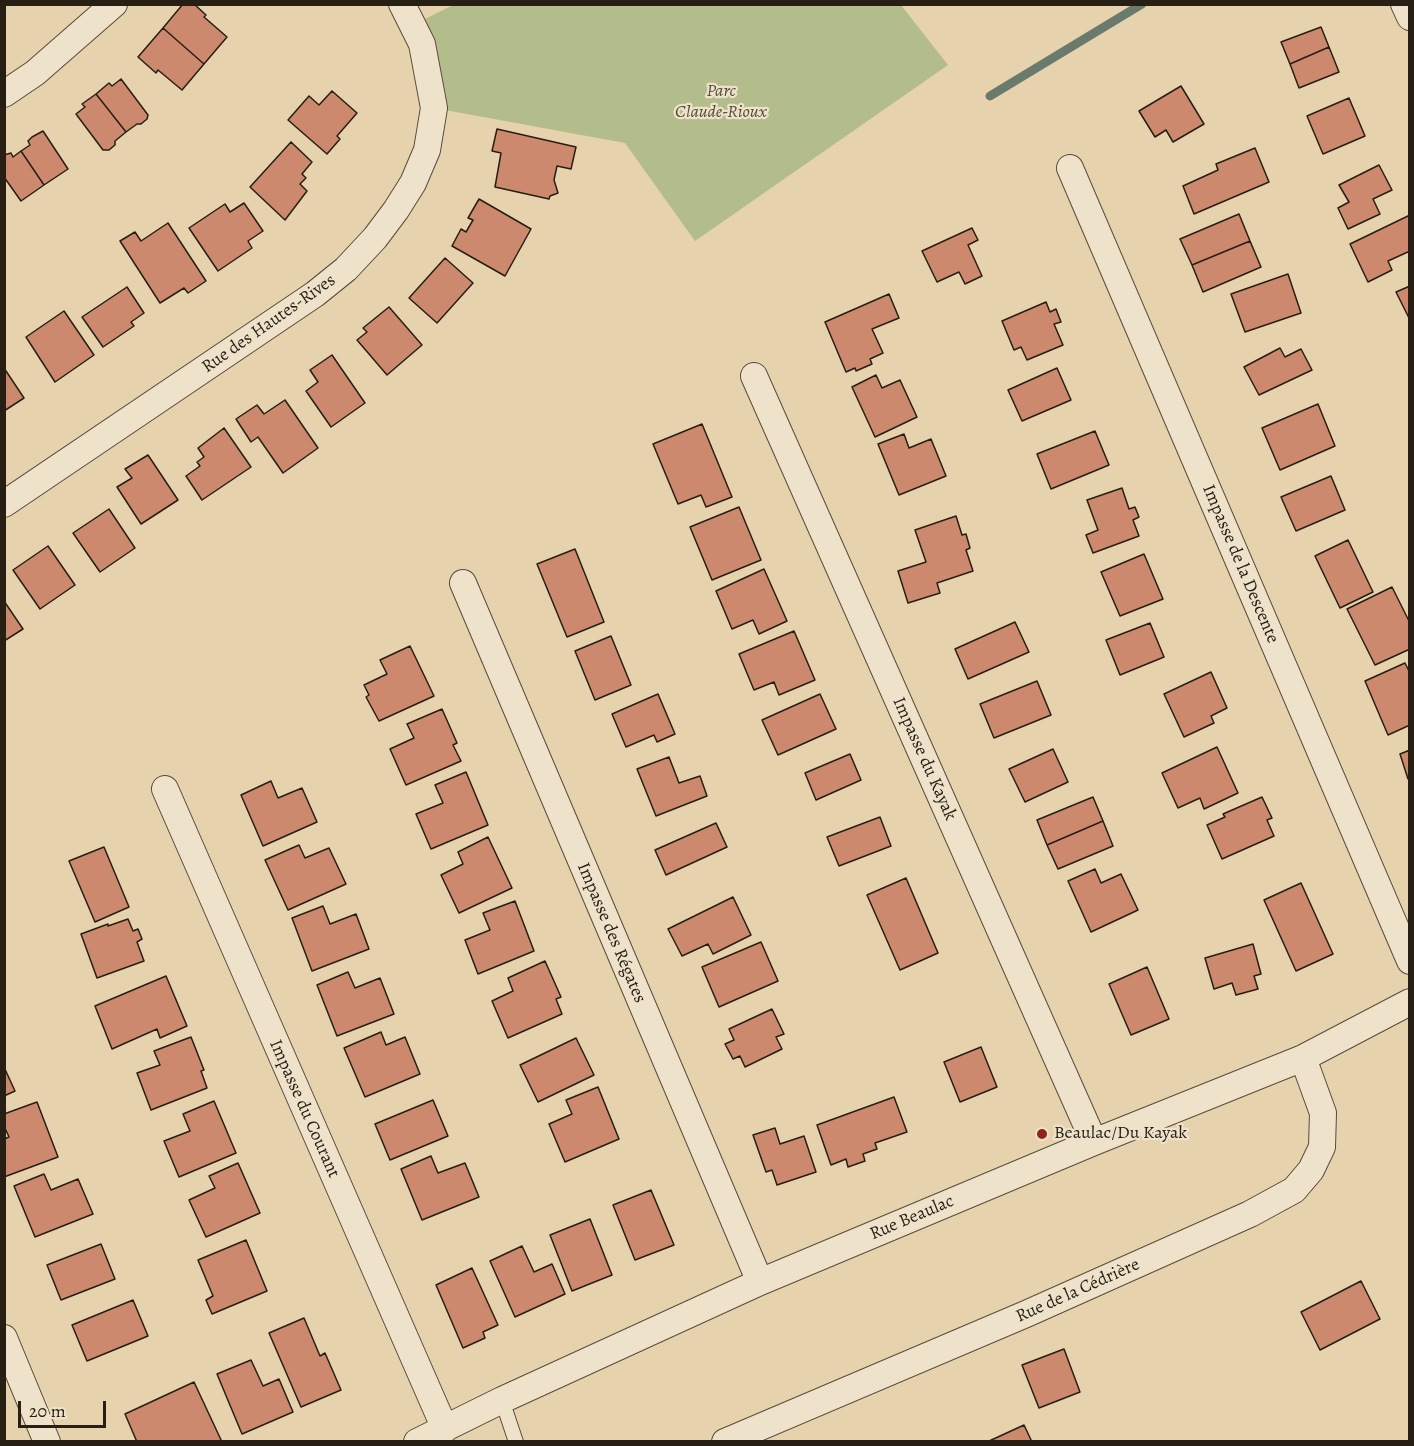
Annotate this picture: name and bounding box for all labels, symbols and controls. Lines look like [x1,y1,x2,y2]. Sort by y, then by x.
park label: Parc Claude-Rioux [675,81,767,124]
street label: Rue des Hautes-Rives [198,270,340,378]
street label: Impasse de la Descente [1197,481,1283,647]
street label: Impasse du Kayak [887,694,961,824]
street label: Impasse des Régates [572,859,650,1007]
street label: Impasse du Courant [264,1037,344,1181]
place label: Beaulac/Du Kayak [1054,1123,1187,1145]
marker: Beaulac/Du Kayak [1035,1127,1049,1141]
street label: Rue Beaulac [867,1191,957,1245]
street label: Rue de la Cédrière [1013,1254,1143,1328]
scale bar [21,1389,110,1427]
text: 20 m [29,1399,66,1423]

